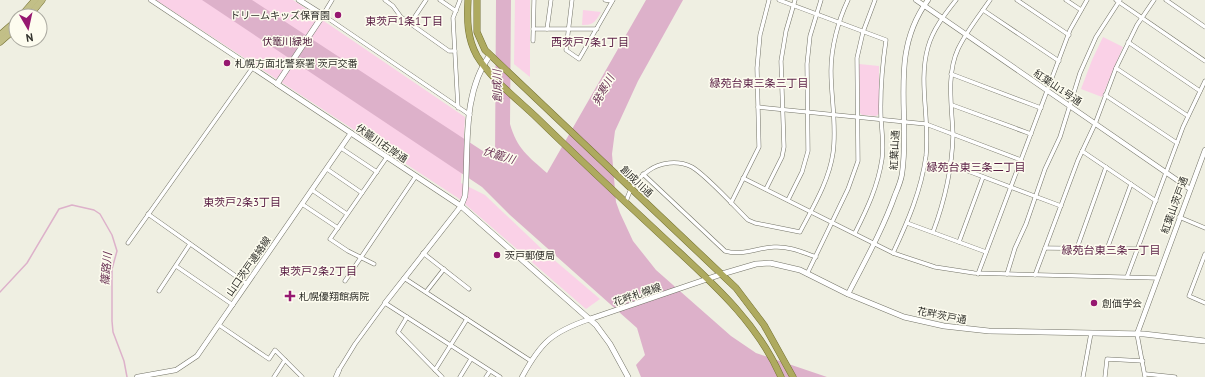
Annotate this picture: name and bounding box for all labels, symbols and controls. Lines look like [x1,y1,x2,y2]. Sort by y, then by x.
north arrow [8,8,48,48]
place label: ドリームキッズ保育園 [230,9,330,22]
marker: ドリームキッズ保育園 [333,10,343,20]
district label: 東茨戸1条1丁目 [365,14,443,28]
text: N [25,30,34,45]
park label: 伏篭川緑地 [262,35,313,48]
district label: 西茨戸7条1丁目 [551,35,629,49]
place label: 札幌方面北警察署 茨戸交番 [235,57,358,70]
marker: 札幌方面北警察署 茨戸交番 [222,58,232,68]
street label: 紅葉山1号通 [1031,67,1084,108]
water label: 創成川 [490,68,504,103]
water label: 発寒川 [589,71,618,108]
district label: 緑苑台東三条三丁目 [710,76,809,90]
street label: 伏籠川右岸通 [353,121,410,166]
street label: 紅葉山通 [887,130,902,170]
water label: 伏籠川 [481,143,518,167]
district label: 緑苑台東三条二丁目 [927,160,1026,174]
street label: 創成川通 [618,163,656,200]
street label: 紅葉山茨戸通 [1158,175,1191,236]
district label: 東茨戸2条3丁目 [203,195,281,209]
street label: 山口茨戸連絡線 [223,234,274,299]
district label: 緑苑台東三条一丁目 [1062,243,1161,257]
place label: 茨戸郵便局 [505,249,555,262]
marker: 茨戸郵便局 [492,250,502,260]
water label: 篠路川 [98,251,114,286]
district label: 東茨戸2条2丁目 [279,264,357,278]
street label: 花畔札幌線 [611,280,663,309]
marker: 札幌優翔館病院 [284,290,296,302]
place label: 札幌優翔館病院 [299,290,369,303]
place label: 創価学会 [1102,297,1142,310]
marker: 創価学会 [1089,298,1099,308]
street label: 花畔茨戸通 [916,304,968,327]

